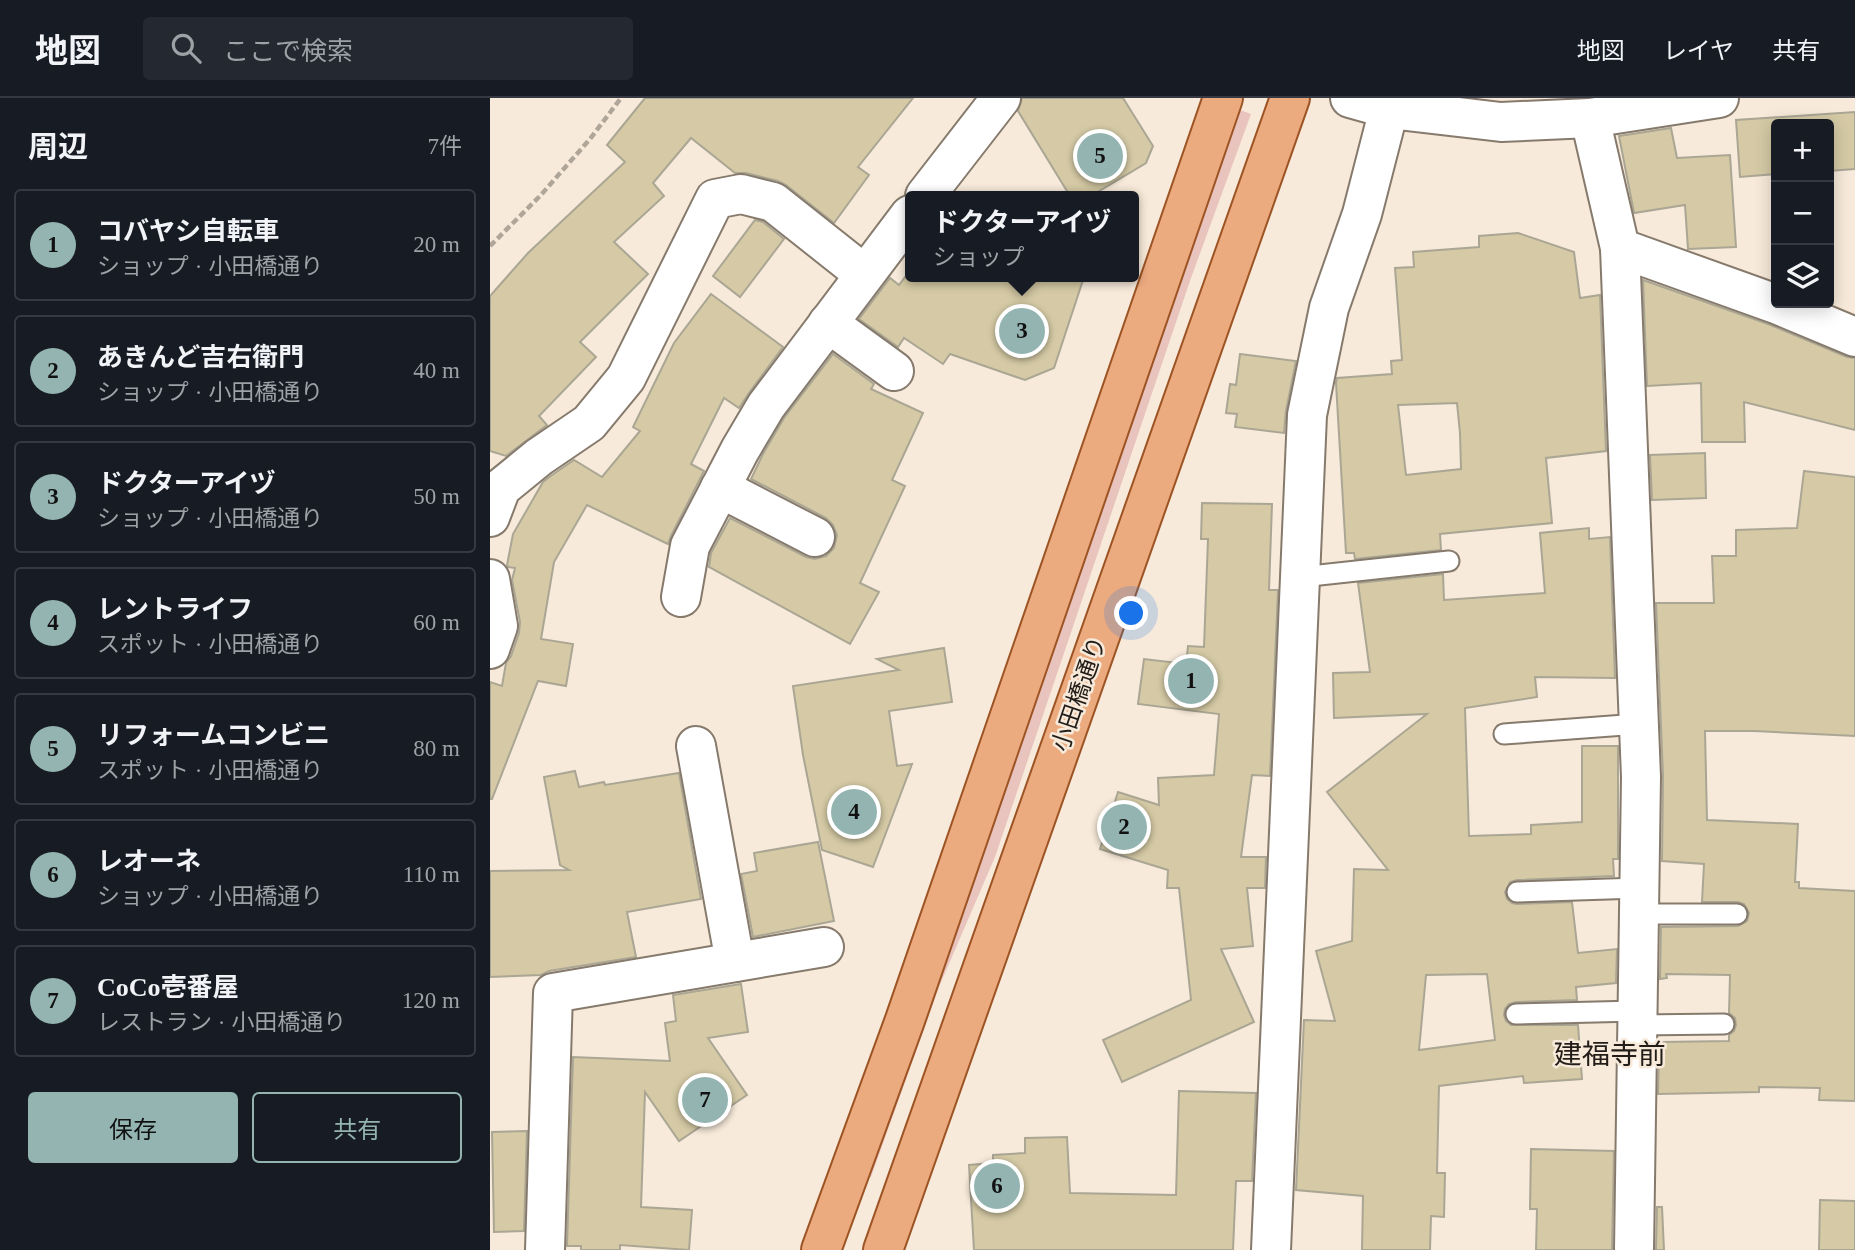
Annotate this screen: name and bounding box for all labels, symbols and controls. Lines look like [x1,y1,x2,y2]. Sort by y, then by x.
search box [143,17,633,80]
icon: search [167,29,205,67]
text: 地図 [35,33,101,69]
text: ここで検索 [223,37,353,66]
text: 地図 [1577,38,1625,64]
text: レイヤ [1663,38,1734,64]
text: 共有 [1772,38,1820,64]
map controls [1771,119,1834,308]
button: + [1771,119,1834,182]
text: 周辺 [28,130,88,163]
pin: 5 [1077,130,1123,182]
text: 7件 [428,134,462,159]
button: − [1771,182,1834,245]
popup [905,191,1139,282]
text: ドクターアイヅ [933,208,1111,237]
text: コバヤシ自転車 [97,217,279,246]
text: 1 [47,232,59,257]
text: 20 m [413,232,460,257]
text: ショップ [933,245,1025,270]
button: layers [1771,245,1834,308]
text: ショップ · 小田橋通り [97,254,323,279]
pin: 3 [999,305,1045,357]
text: あきんど吉右衛門 [97,343,304,372]
text: 2 [47,358,59,383]
text: 40 m [413,358,460,383]
text: ショップ · 小田橋通り [97,380,323,405]
text: ドクターアイヅ [97,469,276,498]
text: 3 [47,484,59,509]
text: 50 m [413,484,460,509]
text: ショップ · 小田橋通り [97,506,323,531]
text: レントライフ [97,595,253,624]
your location [1114,596,1148,630]
text: 4 [47,610,59,635]
text: 60 m [413,610,460,635]
text: スポット · 小田橋通り [97,632,323,657]
street label: 小田橋通り [1047,633,1111,755]
pin: 1 [1168,655,1214,707]
text: リフォームコンビニ [97,721,330,750]
text: 5 [47,736,59,761]
text: 80 m [413,736,460,761]
text: スポット · 小田橋通り [97,758,323,783]
pin: 4 [831,786,877,838]
pin: 2 [1101,801,1147,853]
text: レオーネ [97,847,201,876]
text: 6 [47,862,59,887]
text: 110 m [403,862,460,887]
text: ショップ · 小田橋通り [97,884,323,909]
text: CoCo壱番屋 [97,973,239,1002]
text: 7 [47,988,59,1013]
text: 120 m [402,988,460,1013]
text: レストラン · 小田橋通り [97,1010,346,1035]
district label: 建福寺前 [1554,1039,1666,1070]
pin: 7 [682,1074,728,1126]
button: 保存 [28,1092,238,1163]
button: 共有 [252,1092,462,1163]
pin: 6 [974,1160,1020,1212]

